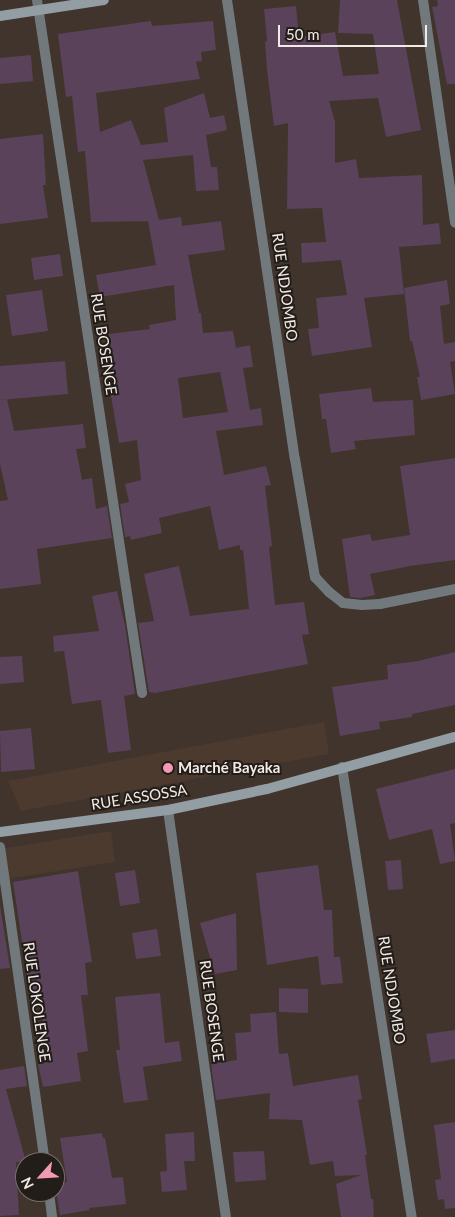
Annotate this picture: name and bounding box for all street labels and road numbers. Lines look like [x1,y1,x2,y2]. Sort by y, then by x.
street label: RUE NDJOMBO [268,232,302,342]
street label: RUE BOSENGE [87,292,121,396]
street label: RUE ASSOSSA [89,780,189,814]
street label: RUE NDJOMBO [375,935,409,1045]
street label: RUE LOKOLENGE [20,941,54,1063]
street label: RUE BOSENGE [196,959,228,1063]

